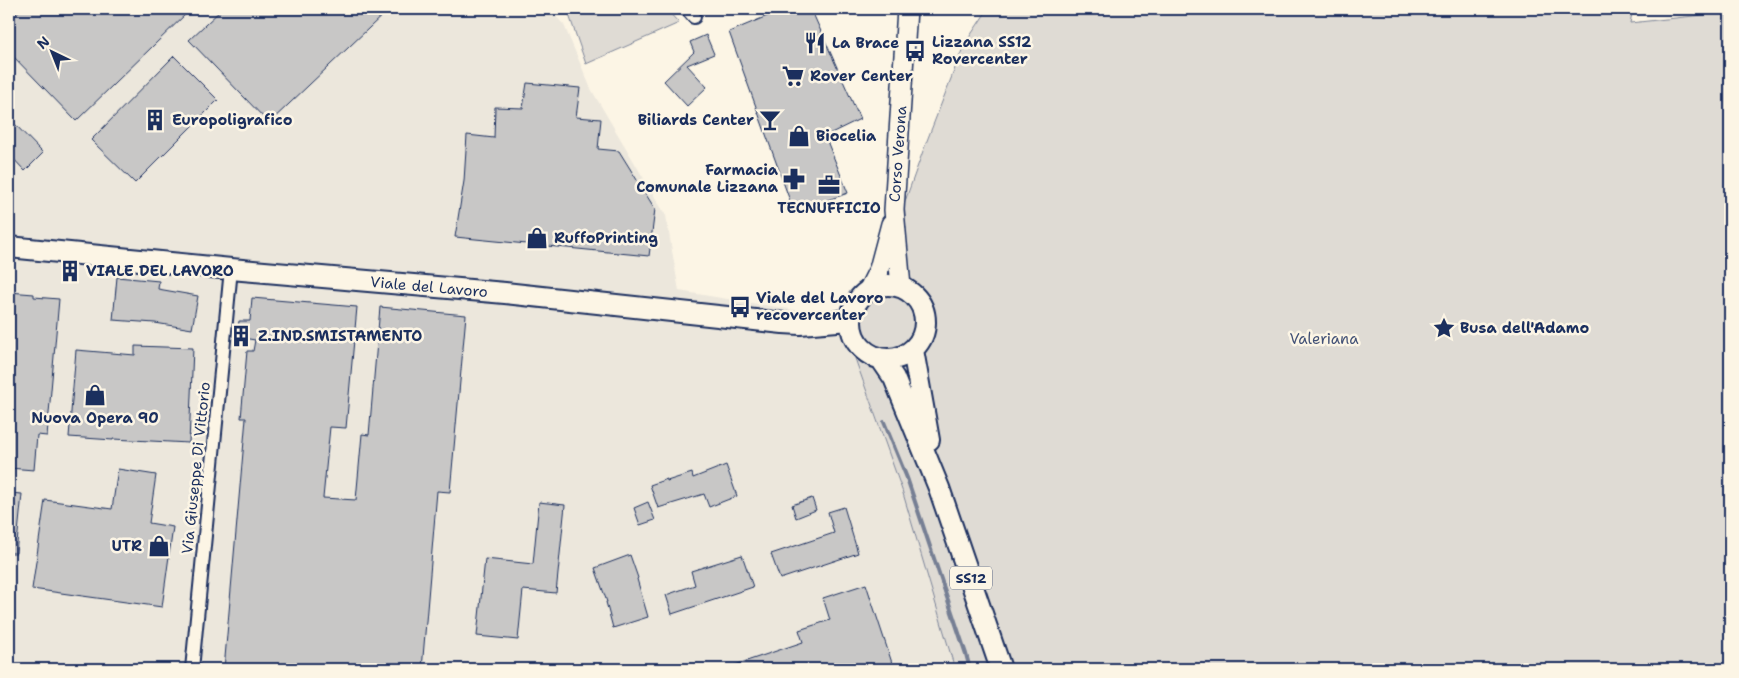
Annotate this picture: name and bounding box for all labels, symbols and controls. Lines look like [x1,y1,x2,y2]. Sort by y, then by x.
north arrow [28,28,78,78]
restaurant icon: La Brace [802,30,828,56]
text: N [33,32,53,53]
place label: Lizzana SS12 Rovercenter [932,32,1032,69]
place label: La Brace [832,33,899,53]
bus stop icon: Lizzana SS12 Rovercenter [902,38,928,64]
supermarket icon: Rover Center [780,63,806,89]
place label: Rover Center [810,66,913,86]
street label: Corso Verona [885,104,911,203]
building icon: Europoligrafico [142,107,168,133]
bar icon: Biliards Center [757,107,783,133]
place label: Europoligrafico [172,110,293,130]
place label: Biliards Center [638,110,754,130]
shop icon: Biocelia [786,123,812,149]
place label: Biocelia [816,126,877,146]
place label: Farmacia Comunale Lizzana [636,160,779,197]
pharmacy icon: Farmacia Comunale Lizzana [781,166,807,192]
office icon: TECNUFFICIO [816,172,842,198]
place label: TECNUFFICIO [777,198,881,218]
shop icon: RuffoPrinting [524,225,550,251]
place label: RuffoPrinting [554,228,658,248]
building icon: VIALE DEL LAVORO [57,258,83,284]
place label: VIALE DEL LAVORO [86,261,234,281]
street label: Viale del Lavoro [369,272,489,302]
place label: Viale del Lavoro recovercenter [756,288,884,325]
bus stop icon: Viale del Lavoro recovercenter [727,294,753,320]
place icon: Busa dell'Adamo [1431,315,1457,341]
place label: Busa dell'Adamo [1460,318,1589,338]
building icon: Z.IND.SMISTAMENTO [228,323,254,349]
place label: Z.IND.SMISTAMENTO [258,326,422,346]
park label: Valeriana [1289,329,1359,349]
street label: Via Giuseppe Di Vittorio [177,381,215,555]
shop icon: Nuova Opera 90 [82,382,108,408]
place label: Nuova Opera 90 [31,408,159,428]
shop icon: UTR [146,533,172,559]
place label: UTR [112,536,142,556]
road number: SS12 [950,566,992,590]

